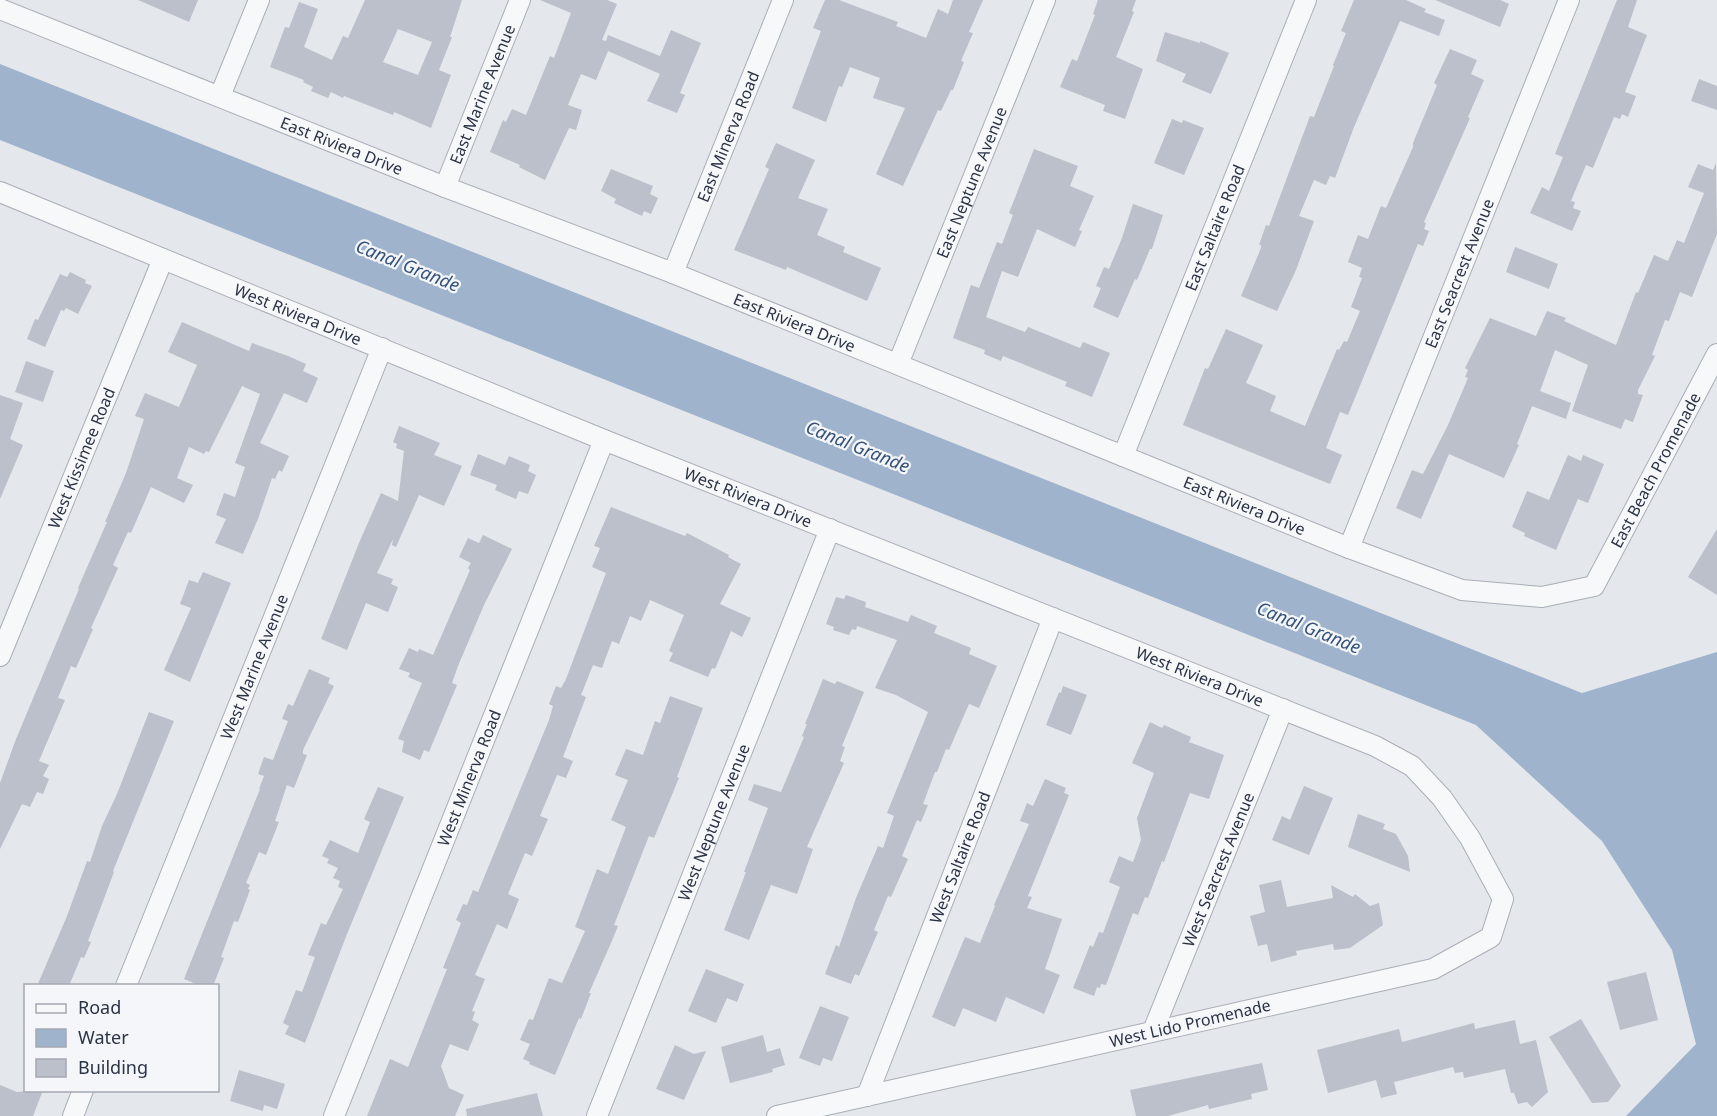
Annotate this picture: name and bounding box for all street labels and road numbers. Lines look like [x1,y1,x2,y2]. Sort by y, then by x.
street label: East Marine Avenue [444,21,520,167]
street label: East Minerva Road [692,68,764,205]
street label: East Neptune Avenue [931,103,1012,261]
street label: East Riviera Drive [277,111,406,180]
street label: East Saltaire Road [1179,161,1250,294]
street label: East Seacrest Avenue [1419,195,1499,351]
street label: West Riviera Drive [231,278,365,350]
street label: East Riviera Drive [730,288,859,357]
street label: West Kissimee Road [43,384,120,532]
street label: East Beach Promenade [1605,388,1706,552]
street label: West Riviera Drive [681,462,815,532]
street label: East Riviera Drive [1180,471,1309,540]
street label: West Marine Avenue [215,591,293,743]
street label: West Riviera Drive [1133,641,1267,712]
street label: West Minerva Road [432,706,506,849]
street label: West Neptune Avenue [673,741,755,904]
street label: West Saltaire Road [924,788,995,927]
street label: West Seacrest Avenue [1177,789,1259,950]
street label: West Lido Promenade [1107,994,1273,1052]

